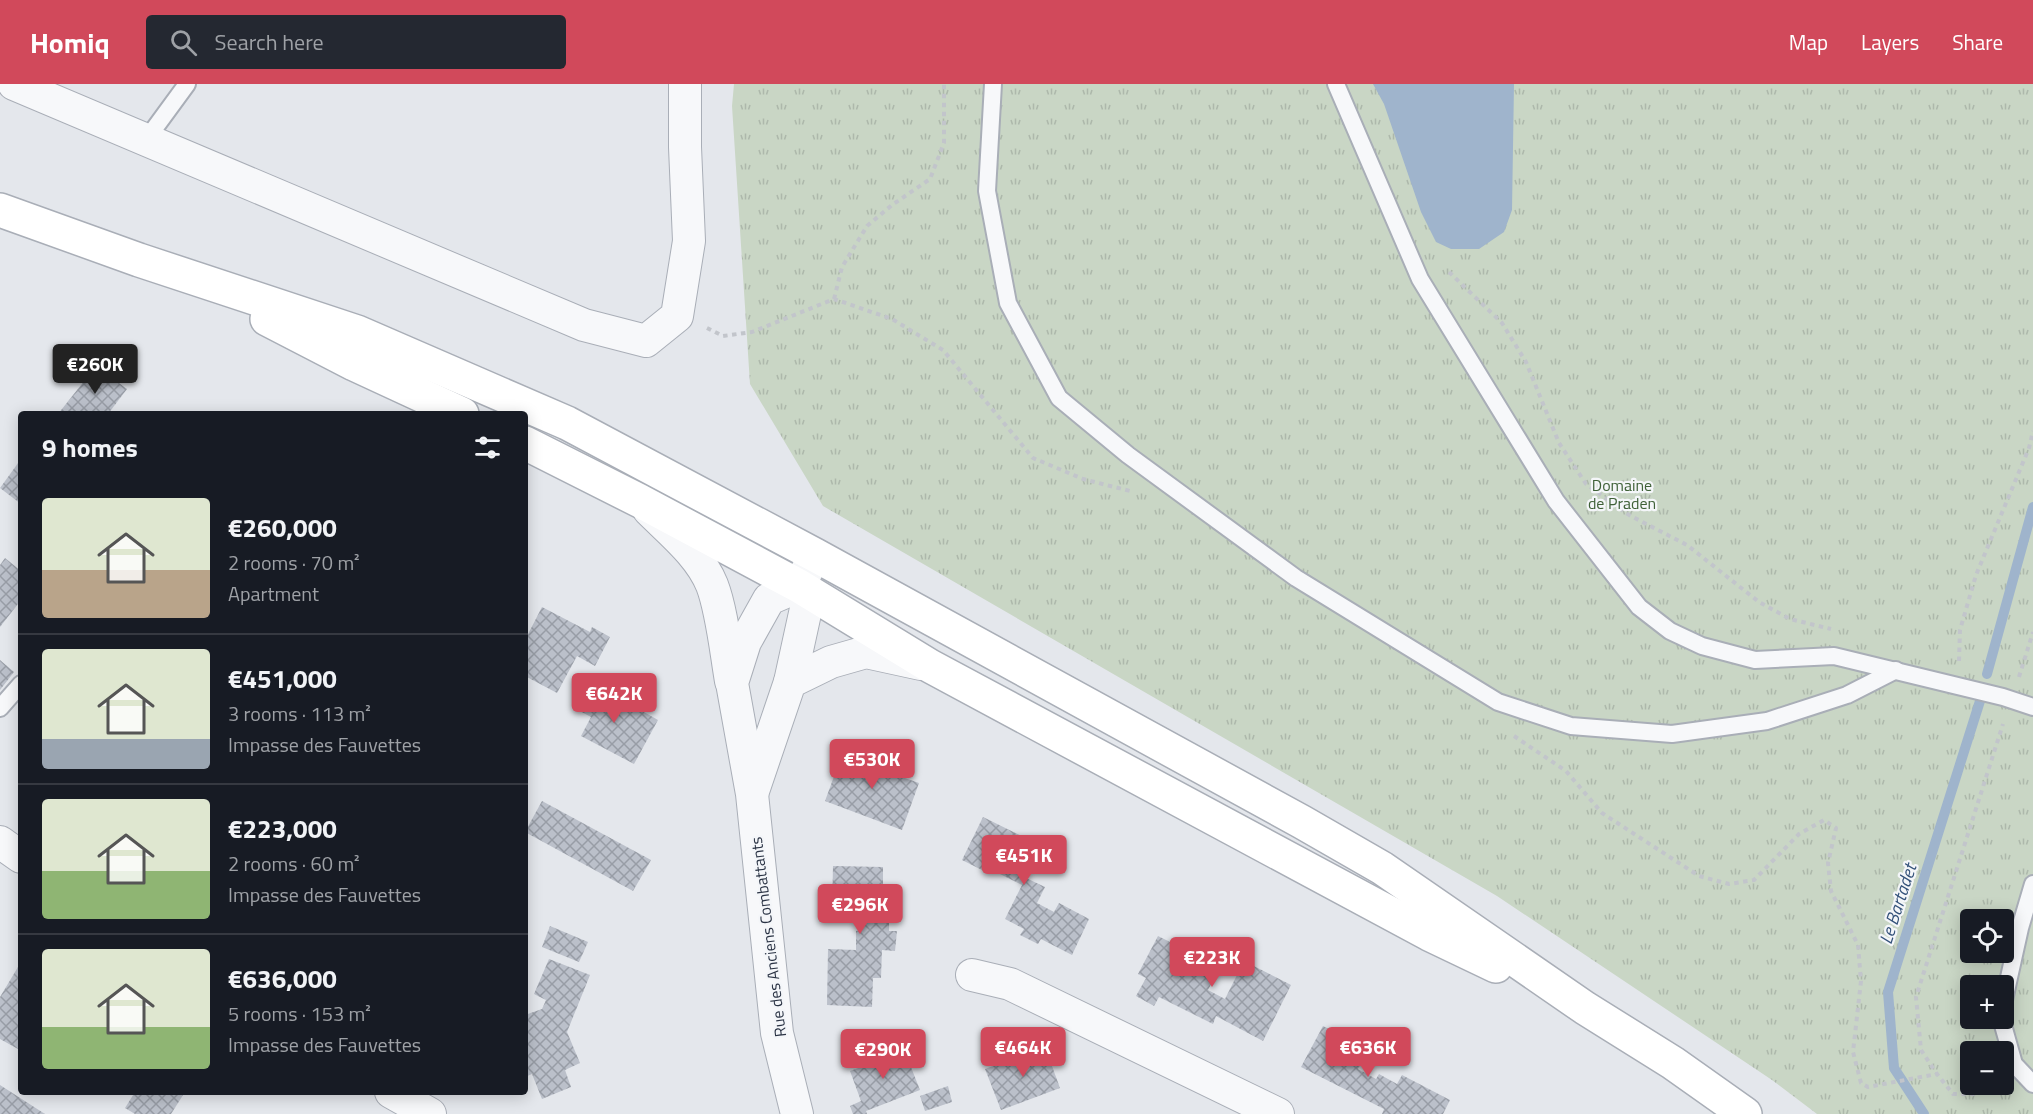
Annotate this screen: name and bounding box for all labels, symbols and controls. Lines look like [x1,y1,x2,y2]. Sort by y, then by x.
search box [146,15,566,69]
text: Homiq [30,21,110,64]
text: Search here [215,25,324,59]
icon: search [167,26,200,59]
text: Map [1789,26,1828,58]
text: Layers [1861,26,1919,58]
text: Share [1952,26,2003,58]
pin: €260K [53,344,137,395]
text: €260K [67,348,123,379]
text: 9 homes [42,428,138,467]
icon: filters [471,431,504,464]
park label: Domaine de Praden [1588,473,1656,515]
text: €260,000 [228,508,337,547]
icon: home [90,522,162,594]
text: 2 rooms · 70 m² [228,547,360,578]
text: Apartment [228,578,319,609]
text: €451,000 [228,659,337,698]
icon: home [90,673,162,745]
pin: €642K [572,673,656,724]
text: €642K [586,677,642,708]
text: 3 rooms · 113 m² [228,698,371,729]
text: Impasse des Fauvettes [228,729,421,760]
pin: €530K [830,739,914,790]
text: €530K [844,743,900,774]
text: €223,000 [228,809,337,848]
icon: home [90,823,162,895]
pin: €451K [982,835,1066,886]
street label: Rue des Anciens Combattants [744,836,792,1038]
text: €451K [996,839,1052,870]
text: 2 rooms · 60 m² [228,848,360,879]
water label: Le Bartadet [1872,858,1924,947]
text: Impasse des Fauvettes [228,879,421,910]
pin: €296K [818,884,902,935]
text: €296K [832,888,888,919]
map controls [1960,909,2014,1095]
button: locate [1960,909,2014,963]
pin: €223K [1170,937,1254,988]
text: €223K [1184,941,1240,972]
text: €636,000 [228,959,337,998]
icon: home [90,973,162,1045]
button: + [1960,975,2014,1029]
text: 5 rooms · 153 m² [228,998,371,1029]
pin: €464K [981,1027,1065,1078]
pin: €636K [1326,1027,1410,1078]
text: Impasse des Fauvettes [228,1029,421,1060]
pin: €290K [841,1029,925,1080]
text: €464K [995,1031,1051,1062]
text: €636K [1340,1031,1396,1062]
text: €290K [855,1033,911,1064]
button: − [1960,1041,2014,1095]

